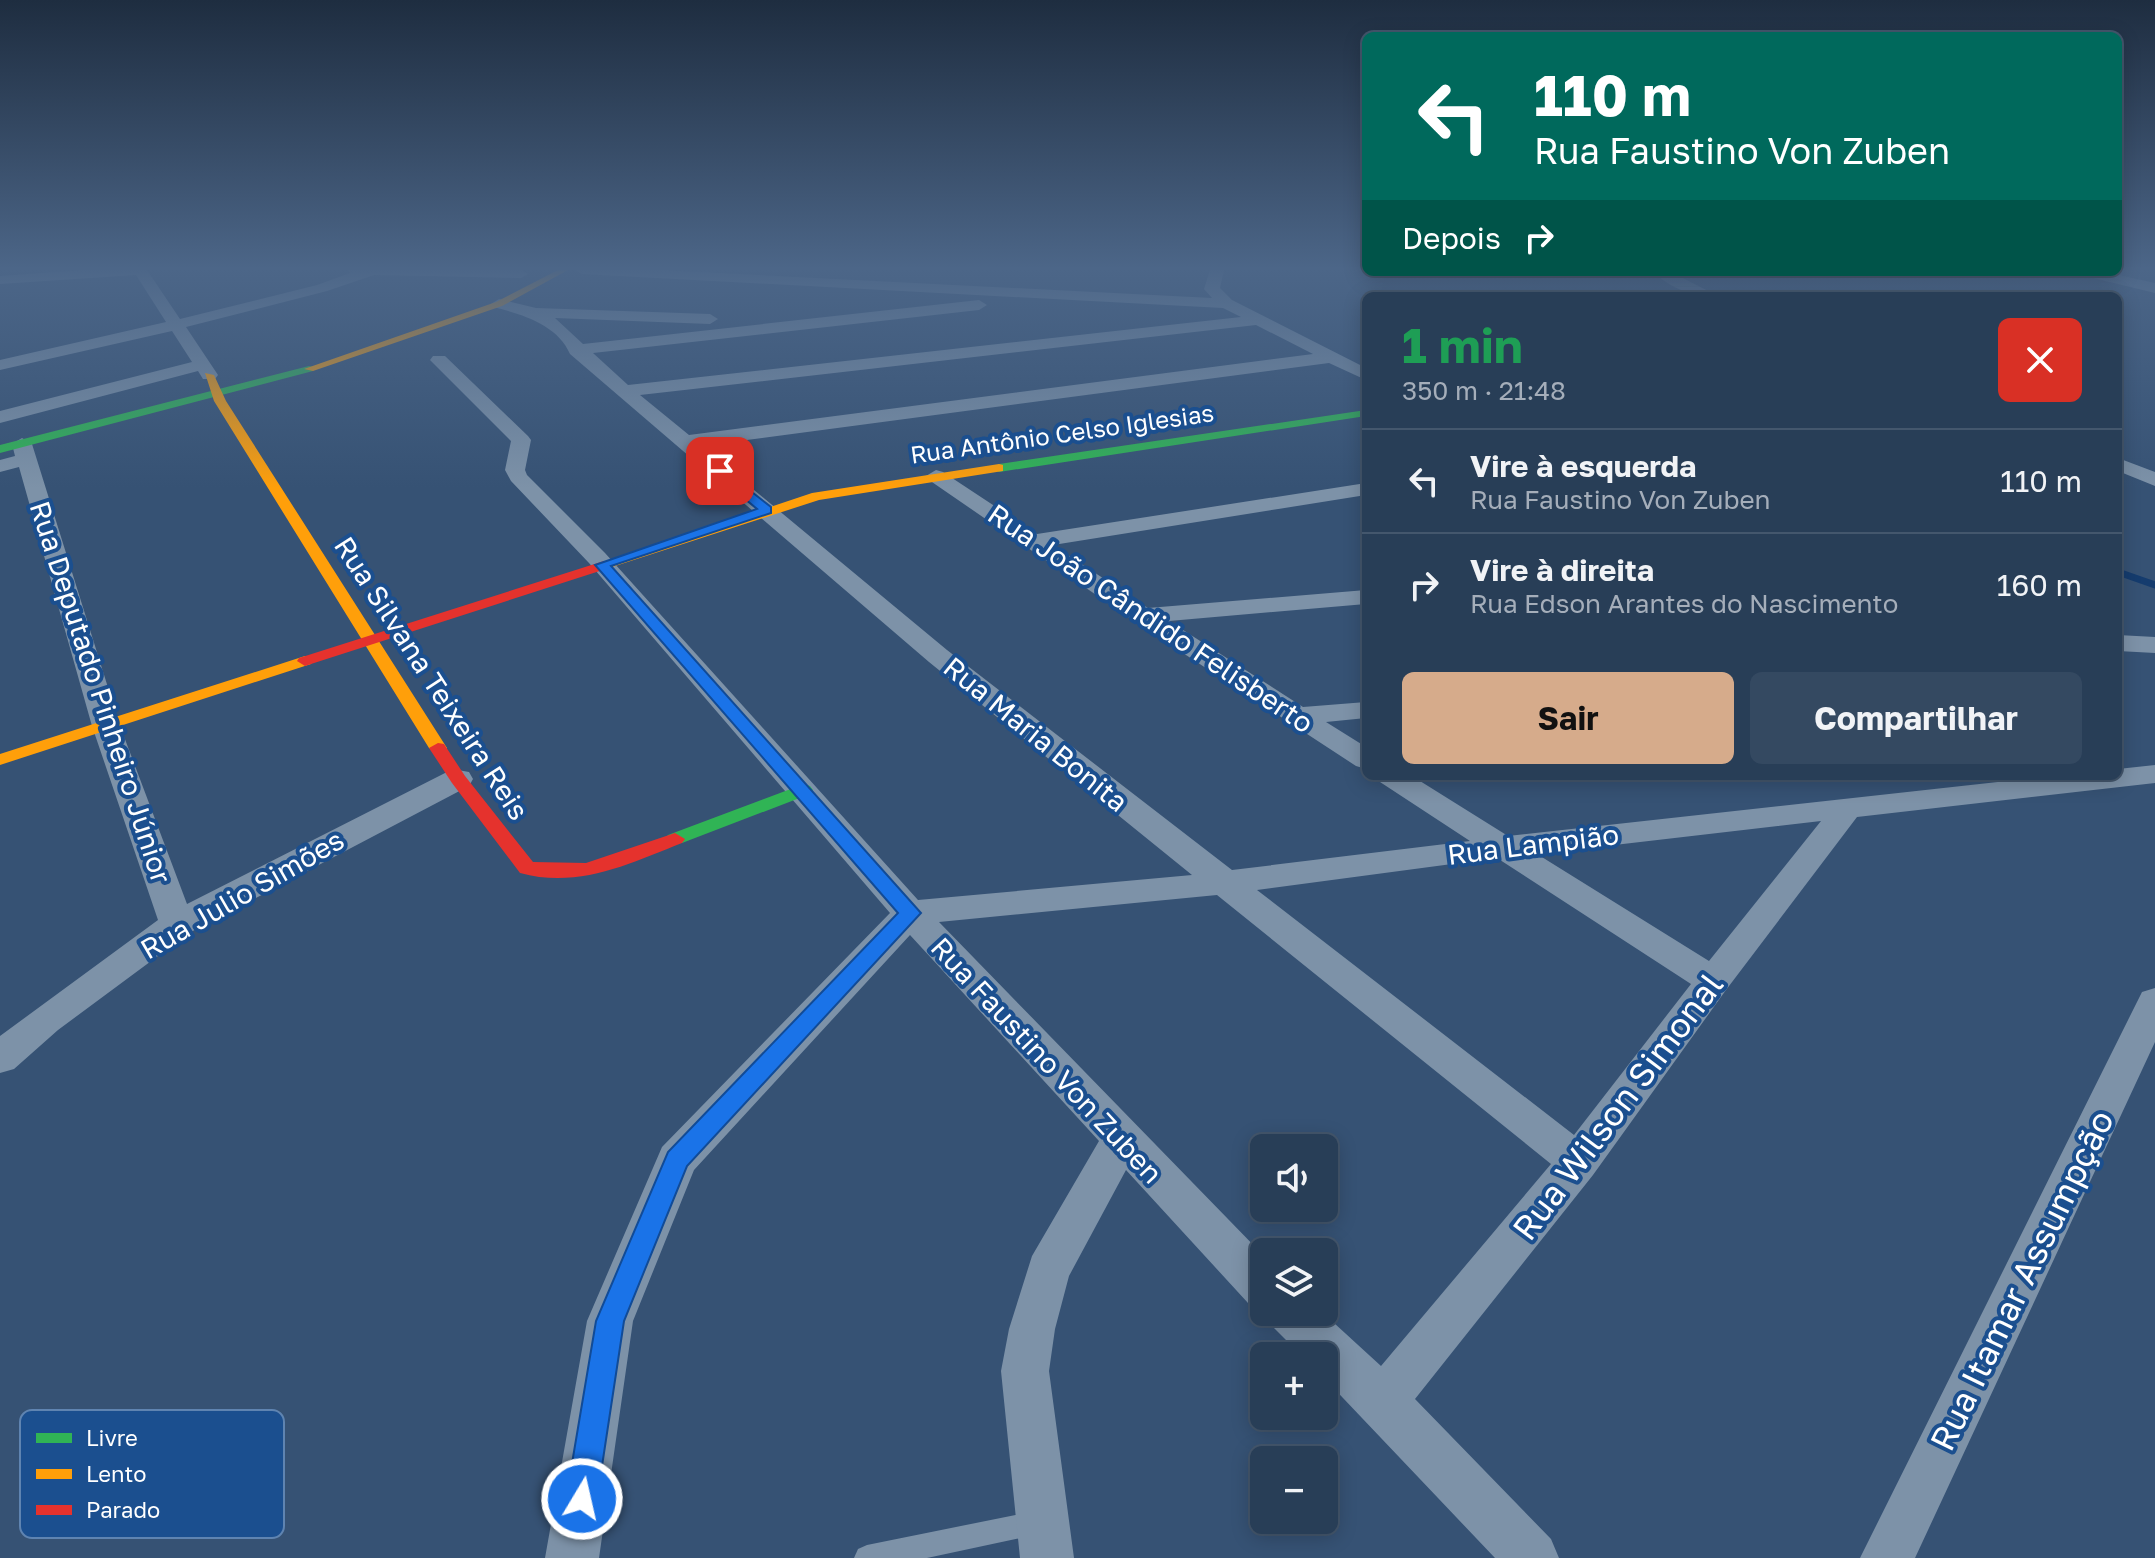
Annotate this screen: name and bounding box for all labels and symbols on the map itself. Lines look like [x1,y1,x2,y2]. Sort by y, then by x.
street label: Rua Antônio Celso Iglesias [908,397,1216,469]
pin [686,437,754,505]
street label: Rua Deputado Pinheiro Júnior [24,497,178,887]
street label: Rua João Cândido Felisberto [982,497,1320,739]
street label: Rua Silvana Teixeira Reis [328,530,536,826]
street label: Rua Maria Bonita [938,650,1134,818]
street label: Rua Lampião [1445,817,1621,871]
street label: Rua Julio Simões [135,822,349,966]
street label: Rua Faustino Von Zuben [925,930,1169,1190]
street label: Rua Wilson Simonal [1504,965,1730,1247]
street label: Rua Itamar Assumpção [1921,1103,2121,1457]
legend [20,1410,284,1538]
text: Livre [86,1424,138,1451]
position arrow [540,1457,624,1541]
text: Lento [86,1460,146,1487]
text: Parado [86,1496,160,1523]

